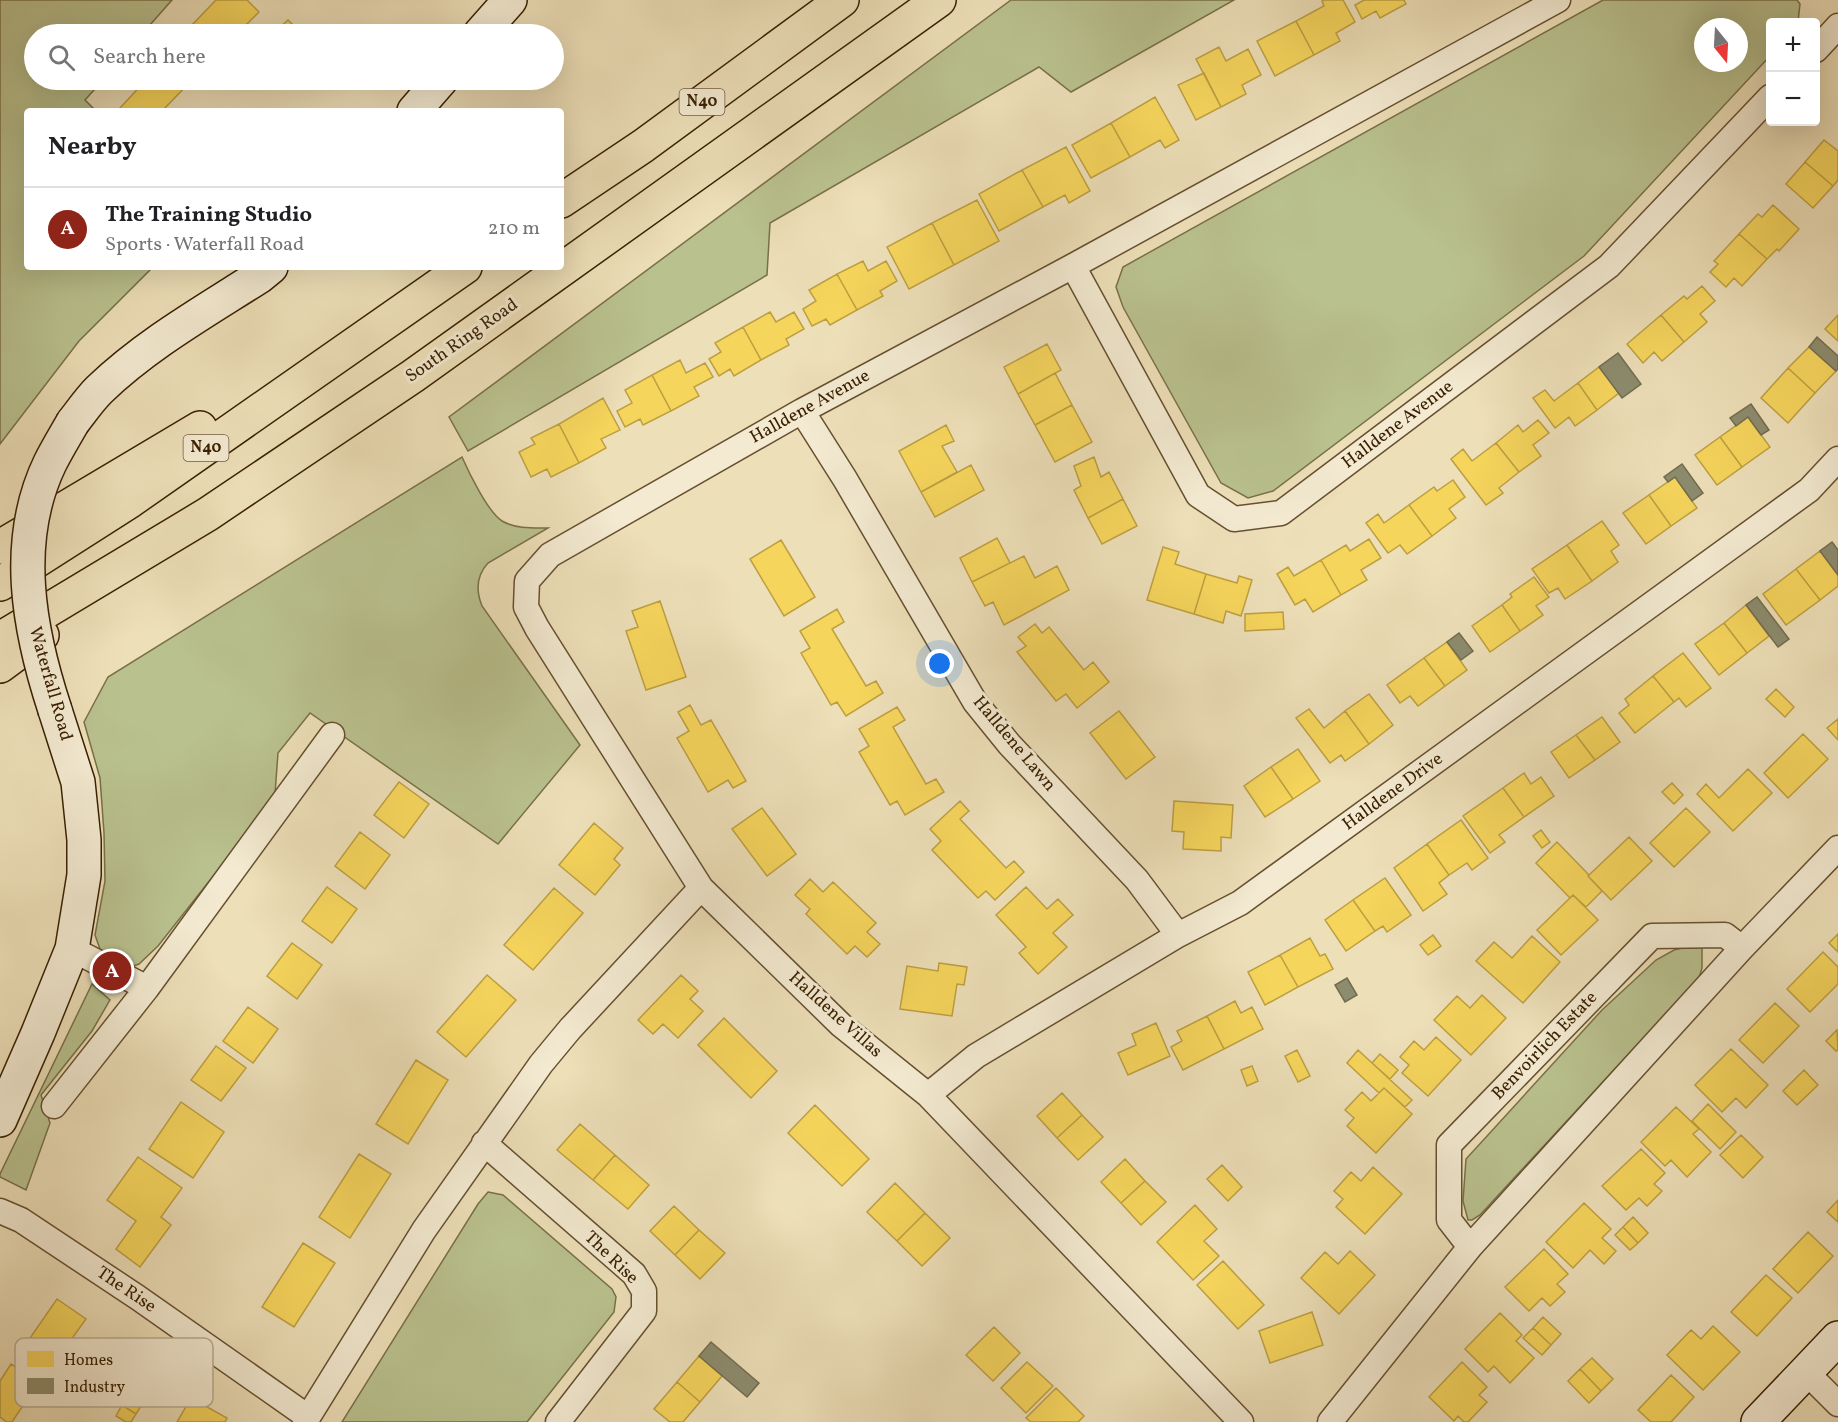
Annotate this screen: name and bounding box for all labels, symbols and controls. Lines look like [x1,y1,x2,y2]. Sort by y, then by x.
north arrow [1694,18,1748,72]
map controls [1766,18,1820,126]
button: + [1766,18,1820,72]
search box [24,24,564,90]
icon: search [45,41,78,74]
text: Search here [93,42,206,73]
button: − [1766,72,1820,126]
road number: N40 [680,89,724,115]
text: Nearby [48,129,137,165]
text: The Training Studio [105,200,312,231]
text: A [60,215,75,243]
text: 210 m [488,215,540,243]
text: Sports · Waterfall Road [105,231,304,259]
street label: South Ring Road [401,293,523,389]
street label: Halldene Avenue [745,364,875,450]
street label: Halldene Avenue [1337,375,1459,475]
road number: N40 [184,435,228,461]
street label: Waterfall Road [22,624,78,744]
your location [925,649,954,678]
street label: Halldene Lawn [966,691,1062,797]
street label: Halldene Drive [1338,747,1448,837]
pin: A [92,948,132,994]
street label: Halldene Villas [783,966,887,1064]
street label: Benvoirlich Estate [1486,986,1604,1106]
street label: The Rise [578,1226,644,1290]
street label: The Rise [91,1261,161,1319]
legend [15,1338,213,1407]
text: Homes [64,1350,113,1372]
text: Industry [64,1377,125,1399]

